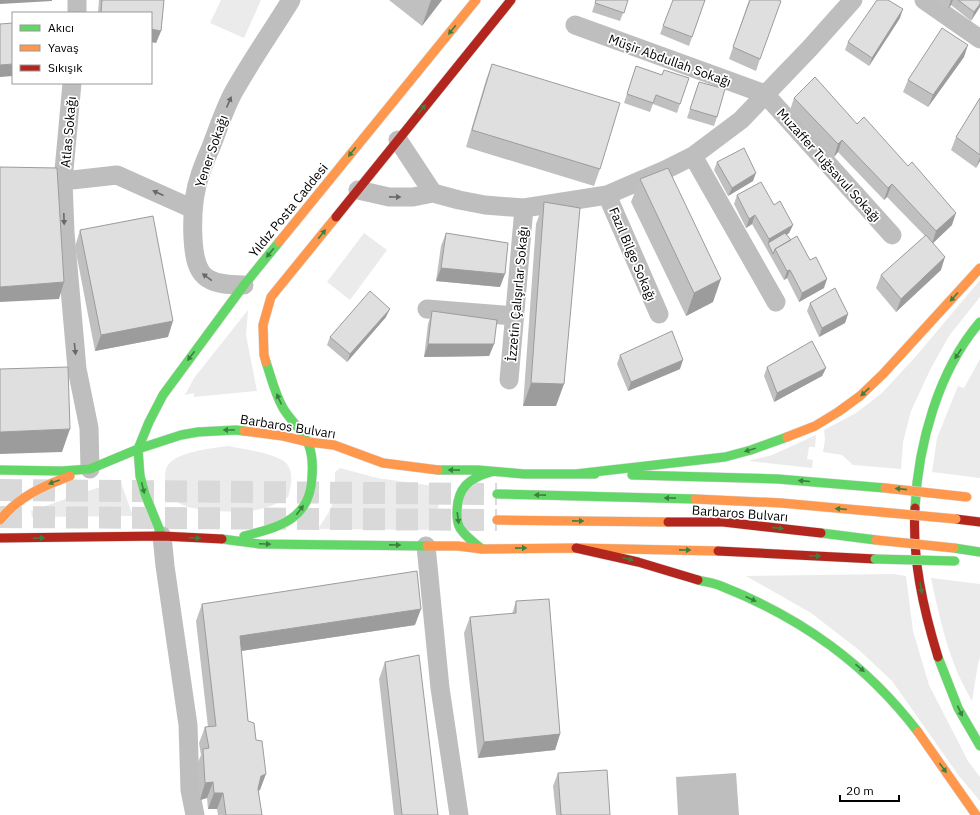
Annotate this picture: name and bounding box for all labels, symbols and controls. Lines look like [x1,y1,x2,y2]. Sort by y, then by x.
legend [12,12,152,84]
text: Akıcı [48,20,74,35]
one-way arrow [447,25,456,36]
street label: Müşir Abdullah Sokağı [606,30,733,91]
text: Yavaş [48,40,79,55]
text: Sıkışık [48,60,83,75]
street label: Atlas Sokağı [57,96,80,168]
one-way arrow [226,96,232,108]
one-way arrow [418,104,427,115]
street label: Muzaffer Tuğsavul Sokağı [773,105,884,226]
street label: Yener Sokağı [191,113,232,190]
one-way arrow [348,147,357,158]
street label: Yıldız Posta Caddesi [245,160,332,261]
one-way arrow [151,190,163,196]
one-way arrow [389,194,402,200]
street label: Fazıl Bilge Sokağı [605,205,660,304]
one-way arrow [61,213,68,226]
street label: İzzetin Çalışırlar Sokağı [503,226,532,362]
one-way arrow [318,229,326,240]
one-way arrow [266,248,274,259]
one-way arrow [201,273,212,281]
one-way arrow [949,292,959,302]
one-way arrow [72,343,78,355]
one-way arrow [954,349,962,359]
one-way arrow [187,351,195,362]
one-way arrow [860,387,870,396]
one-way arrow [275,392,281,404]
street label: Barbaros Bulvarı [239,411,337,442]
one-way arrow [222,427,235,433]
one-way arrow [744,447,756,453]
one-way arrow [447,467,460,473]
one-way arrow [798,478,810,485]
one-way arrow [47,479,59,485]
one-way arrow [141,482,147,494]
one-way arrow [895,486,907,493]
one-way arrow [534,491,546,498]
one-way arrow [664,494,676,501]
street label: Barbaros Bulvarı [691,502,789,525]
one-way arrow [296,505,304,516]
one-way arrow [835,505,847,512]
one-way arrow [455,512,461,524]
one-way arrow [572,518,585,524]
one-way arrow [772,525,784,531]
one-way arrow [189,534,201,541]
one-way arrow [33,535,46,541]
one-way arrow [259,541,272,547]
one-way arrow [389,542,402,548]
one-way arrow [515,545,528,551]
one-way arrow [679,547,692,553]
one-way arrow [809,553,822,559]
one-way arrow [621,557,634,563]
one-way arrow [918,582,924,594]
one-way arrow [745,596,757,602]
one-way arrow [855,664,866,673]
one-way arrow [957,706,963,717]
one-way arrow [939,763,947,773]
scale bar [840,777,899,803]
text: 20 m [846,783,874,798]

